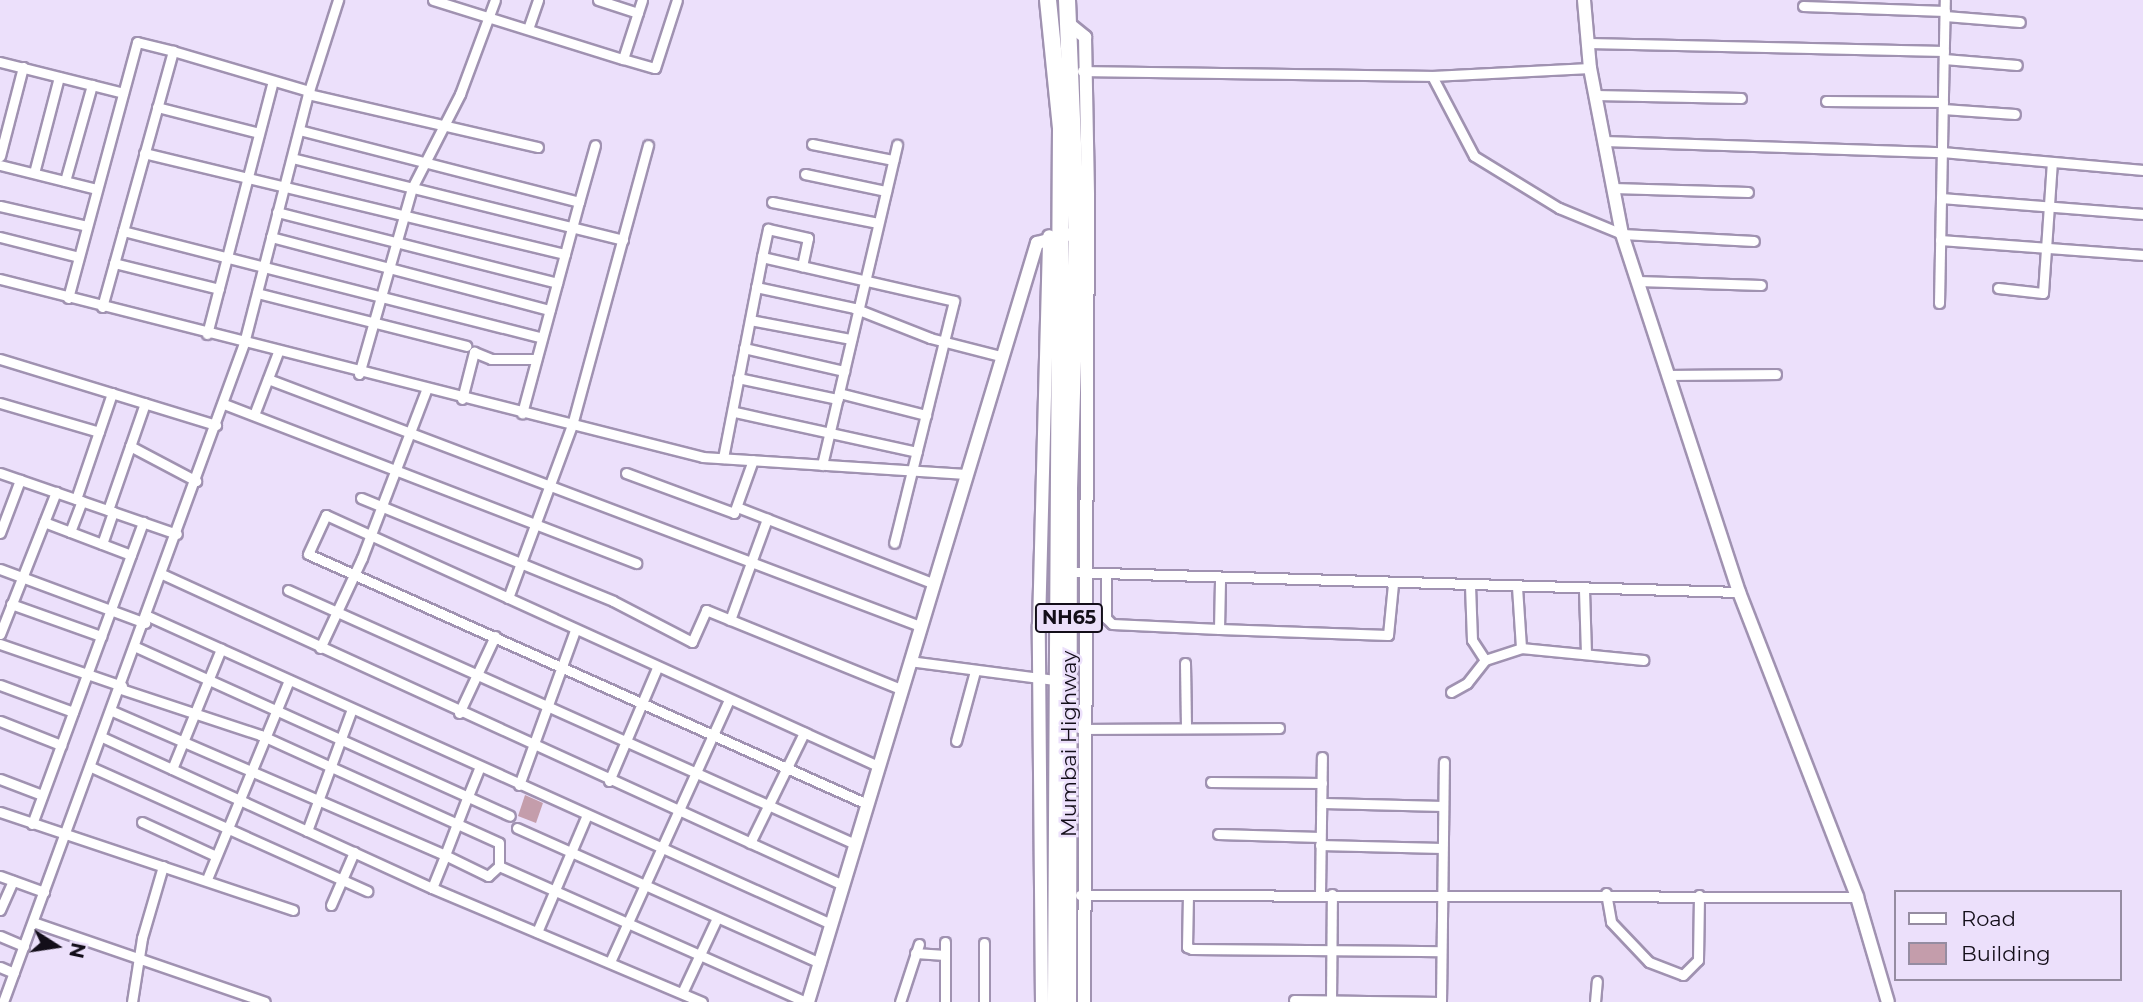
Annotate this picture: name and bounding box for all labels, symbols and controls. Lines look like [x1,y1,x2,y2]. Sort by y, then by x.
road number: NH65 [1034,603,1104,634]
street label: Mumbai Highway [1056,651,1082,837]
legend [1895,890,2122,981]
text: Road [1961,906,2016,931]
north arrow [21,911,91,981]
text: N [64,941,90,960]
text: Building [1961,941,2051,966]

